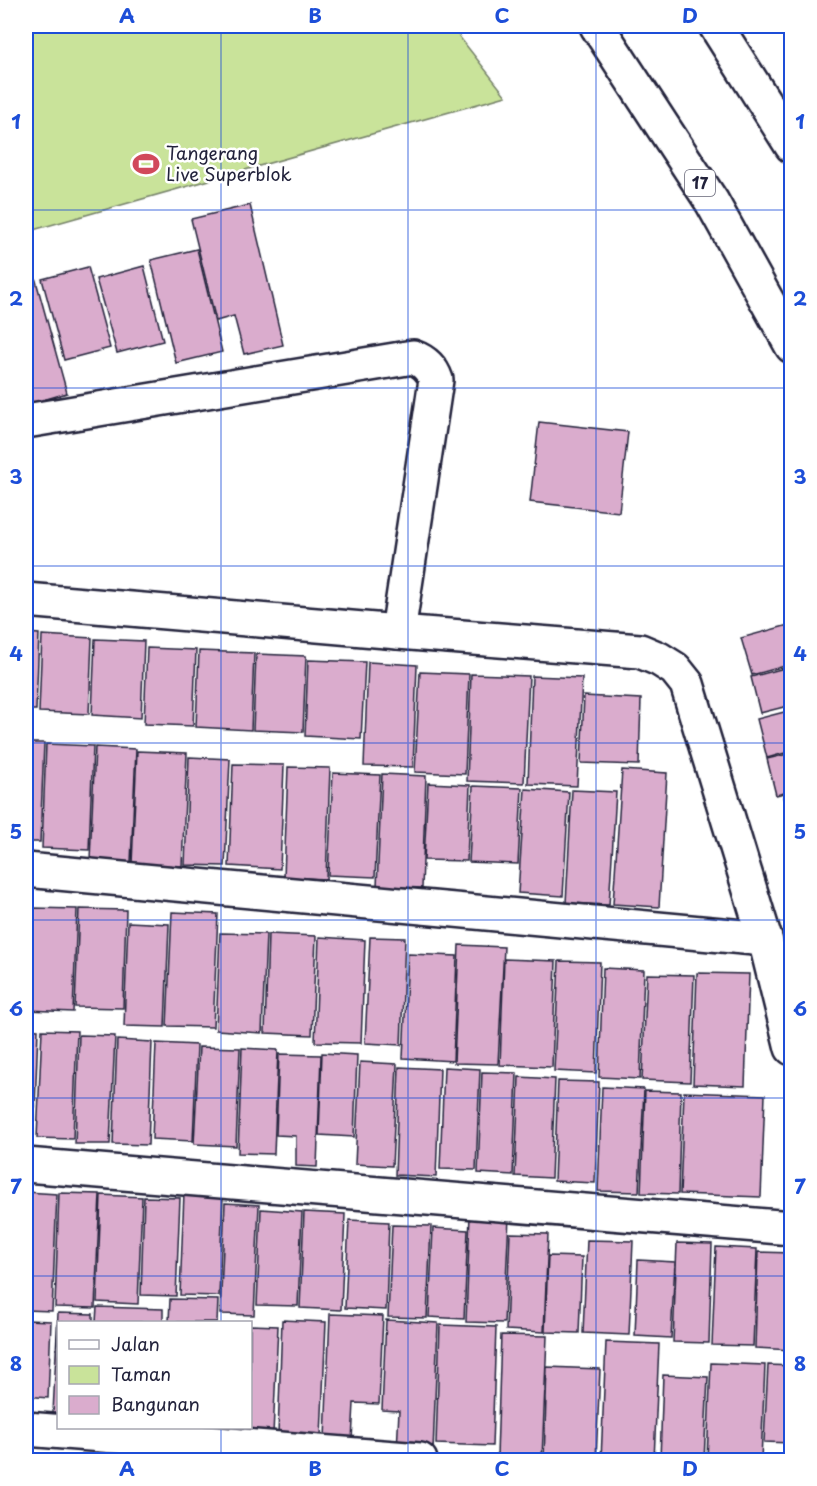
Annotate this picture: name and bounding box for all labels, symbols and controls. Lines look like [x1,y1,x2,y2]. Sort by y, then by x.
text: A [119,0,135,30]
text: B [308,0,322,30]
text: C [494,0,510,30]
text: D [682,0,698,30]
text: 1 [11,106,21,136]
text: 1 [795,106,805,136]
place label: Tangerang Live Superblok [166,139,292,187]
sports icon: Tangerang Live Superblok [131,149,161,179]
road number: 17 [685,170,715,196]
text: 2 [9,283,23,313]
text: 2 [793,283,807,313]
text: 3 [9,461,23,491]
text: 3 [793,461,807,491]
text: 4 [9,638,23,668]
text: 4 [793,638,807,668]
text: 5 [10,816,22,846]
text: 5 [794,816,806,846]
text: 6 [9,993,23,1023]
text: 6 [793,993,807,1023]
text: 7 [10,1171,22,1201]
text: 7 [794,1171,806,1201]
legend [57,1321,252,1429]
text: Jalan [111,1330,160,1357]
text: 8 [10,1348,22,1378]
text: 8 [794,1348,806,1378]
text: Taman [111,1360,171,1387]
text: Bangunan [111,1390,200,1417]
text: A [119,1453,135,1483]
text: B [308,1453,322,1483]
text: C [494,1453,510,1483]
text: D [682,1453,698,1483]

